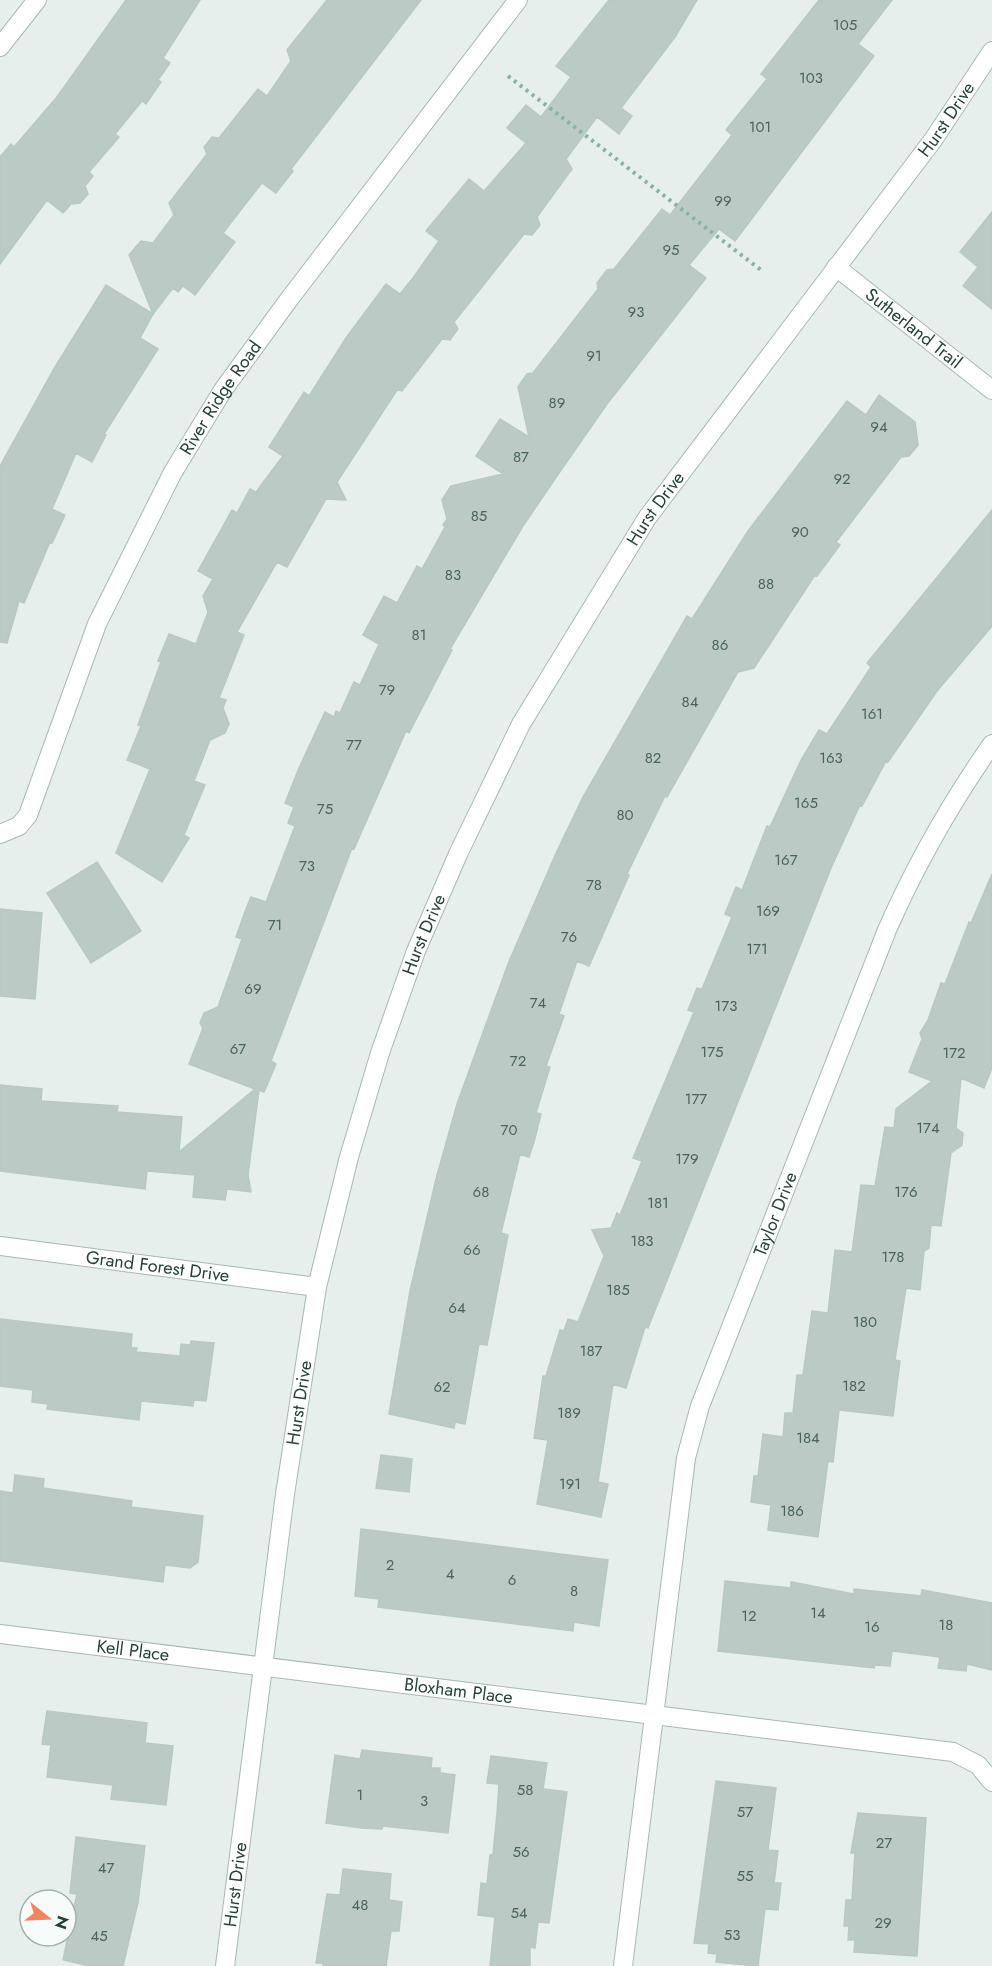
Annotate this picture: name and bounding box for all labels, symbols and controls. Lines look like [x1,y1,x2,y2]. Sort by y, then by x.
house number: 105 [833,14,857,36]
house number: 103 [799,67,823,89]
street label: Hurst Drive [912,77,981,162]
house number: 101 [749,116,771,138]
house number: 99 [714,190,732,212]
house number: 95 [662,239,680,261]
street label: Sutherland Trail [860,282,968,375]
house number: 93 [628,301,644,323]
street label: River Ridge Road [173,335,268,460]
house number: 91 [586,345,602,367]
house number: 89 [549,392,565,414]
house number: 94 [870,416,888,438]
house number: 87 [513,446,529,468]
street label: Hurst Drive [620,466,691,551]
house number: 92 [833,468,851,490]
house number: 85 [471,505,487,527]
house number: 90 [791,521,809,543]
house number: 83 [445,564,461,586]
house number: 88 [758,573,774,595]
house number: 81 [412,624,426,646]
house number: 86 [712,634,728,656]
house number: 79 [379,679,395,701]
house number: 84 [682,691,699,713]
house number: 161 [861,703,883,725]
house number: 77 [346,734,362,756]
house number: 82 [645,747,661,769]
house number: 163 [819,747,843,769]
house number: 165 [794,792,818,814]
house number: 75 [317,798,333,820]
house number: 80 [616,804,634,826]
house number: 167 [774,849,798,871]
house number: 73 [299,855,315,877]
house number: 78 [586,874,602,896]
street label: Hurst Drive [396,890,452,979]
house number: 169 [756,900,780,922]
house number: 71 [268,914,282,936]
house number: 76 [561,926,577,948]
house number: 171 [746,938,768,960]
house number: 69 [244,978,262,1000]
house number: 74 [530,992,547,1014]
house number: 173 [715,995,737,1017]
house number: 67 [230,1038,246,1060]
house number: 175 [700,1041,724,1063]
house number: 172 [942,1042,966,1064]
house number: 72 [510,1050,526,1072]
house number: 177 [685,1088,707,1110]
house number: 174 [916,1117,940,1139]
house number: 70 [501,1119,517,1141]
house number: 179 [675,1148,699,1170]
street label: Taylor Drive [747,1168,804,1260]
house number: 68 [473,1181,489,1203]
house number: 176 [894,1181,918,1203]
house number: 181 [647,1192,669,1214]
house number: 183 [630,1230,654,1252]
house number: 66 [463,1239,481,1261]
street label: Grand Forest Drive [84,1244,231,1289]
house number: 178 [882,1246,904,1268]
house number: 185 [606,1279,630,1301]
house number: 64 [448,1297,466,1319]
house number: 180 [853,1311,877,1333]
house number: 187 [580,1340,602,1362]
street label: Hurst Drive [280,1359,318,1447]
house number: 182 [842,1375,866,1397]
house number: 62 [433,1376,451,1398]
house number: 189 [557,1402,581,1424]
house number: 184 [796,1427,820,1449]
house number: 191 [559,1473,581,1495]
house number: 186 [780,1500,804,1522]
house number: 2 [386,1554,394,1576]
house number: 4 [446,1563,455,1585]
house number: 6 [508,1569,516,1591]
house number: 8 [570,1580,578,1602]
house number: 14 [810,1602,826,1624]
house number: 12 [741,1605,757,1627]
house number: 18 [939,1614,953,1636]
house number: 16 [864,1616,880,1638]
street label: Kell Place [95,1633,171,1668]
street label: Bloxham Place [403,1671,514,1710]
house number: 58 [517,1779,533,1801]
house number: 1 [357,1784,363,1806]
house number: 3 [420,1790,428,1812]
house number: 57 [737,1801,753,1823]
house number: 27 [876,1832,892,1854]
street label: Hurst Drive [217,1841,254,1929]
house number: 56 [512,1841,530,1863]
house number: 47 [98,1857,114,1879]
house number: 55 [737,1865,753,1887]
north arrow [18,1888,78,1948]
house number: 48 [352,1894,368,1916]
house number: 54 [510,1902,528,1924]
house number: 29 [874,1912,892,1934]
text: N [49,1913,75,1932]
house number: 53 [724,1924,740,1946]
house number: 45 [90,1925,108,1947]

